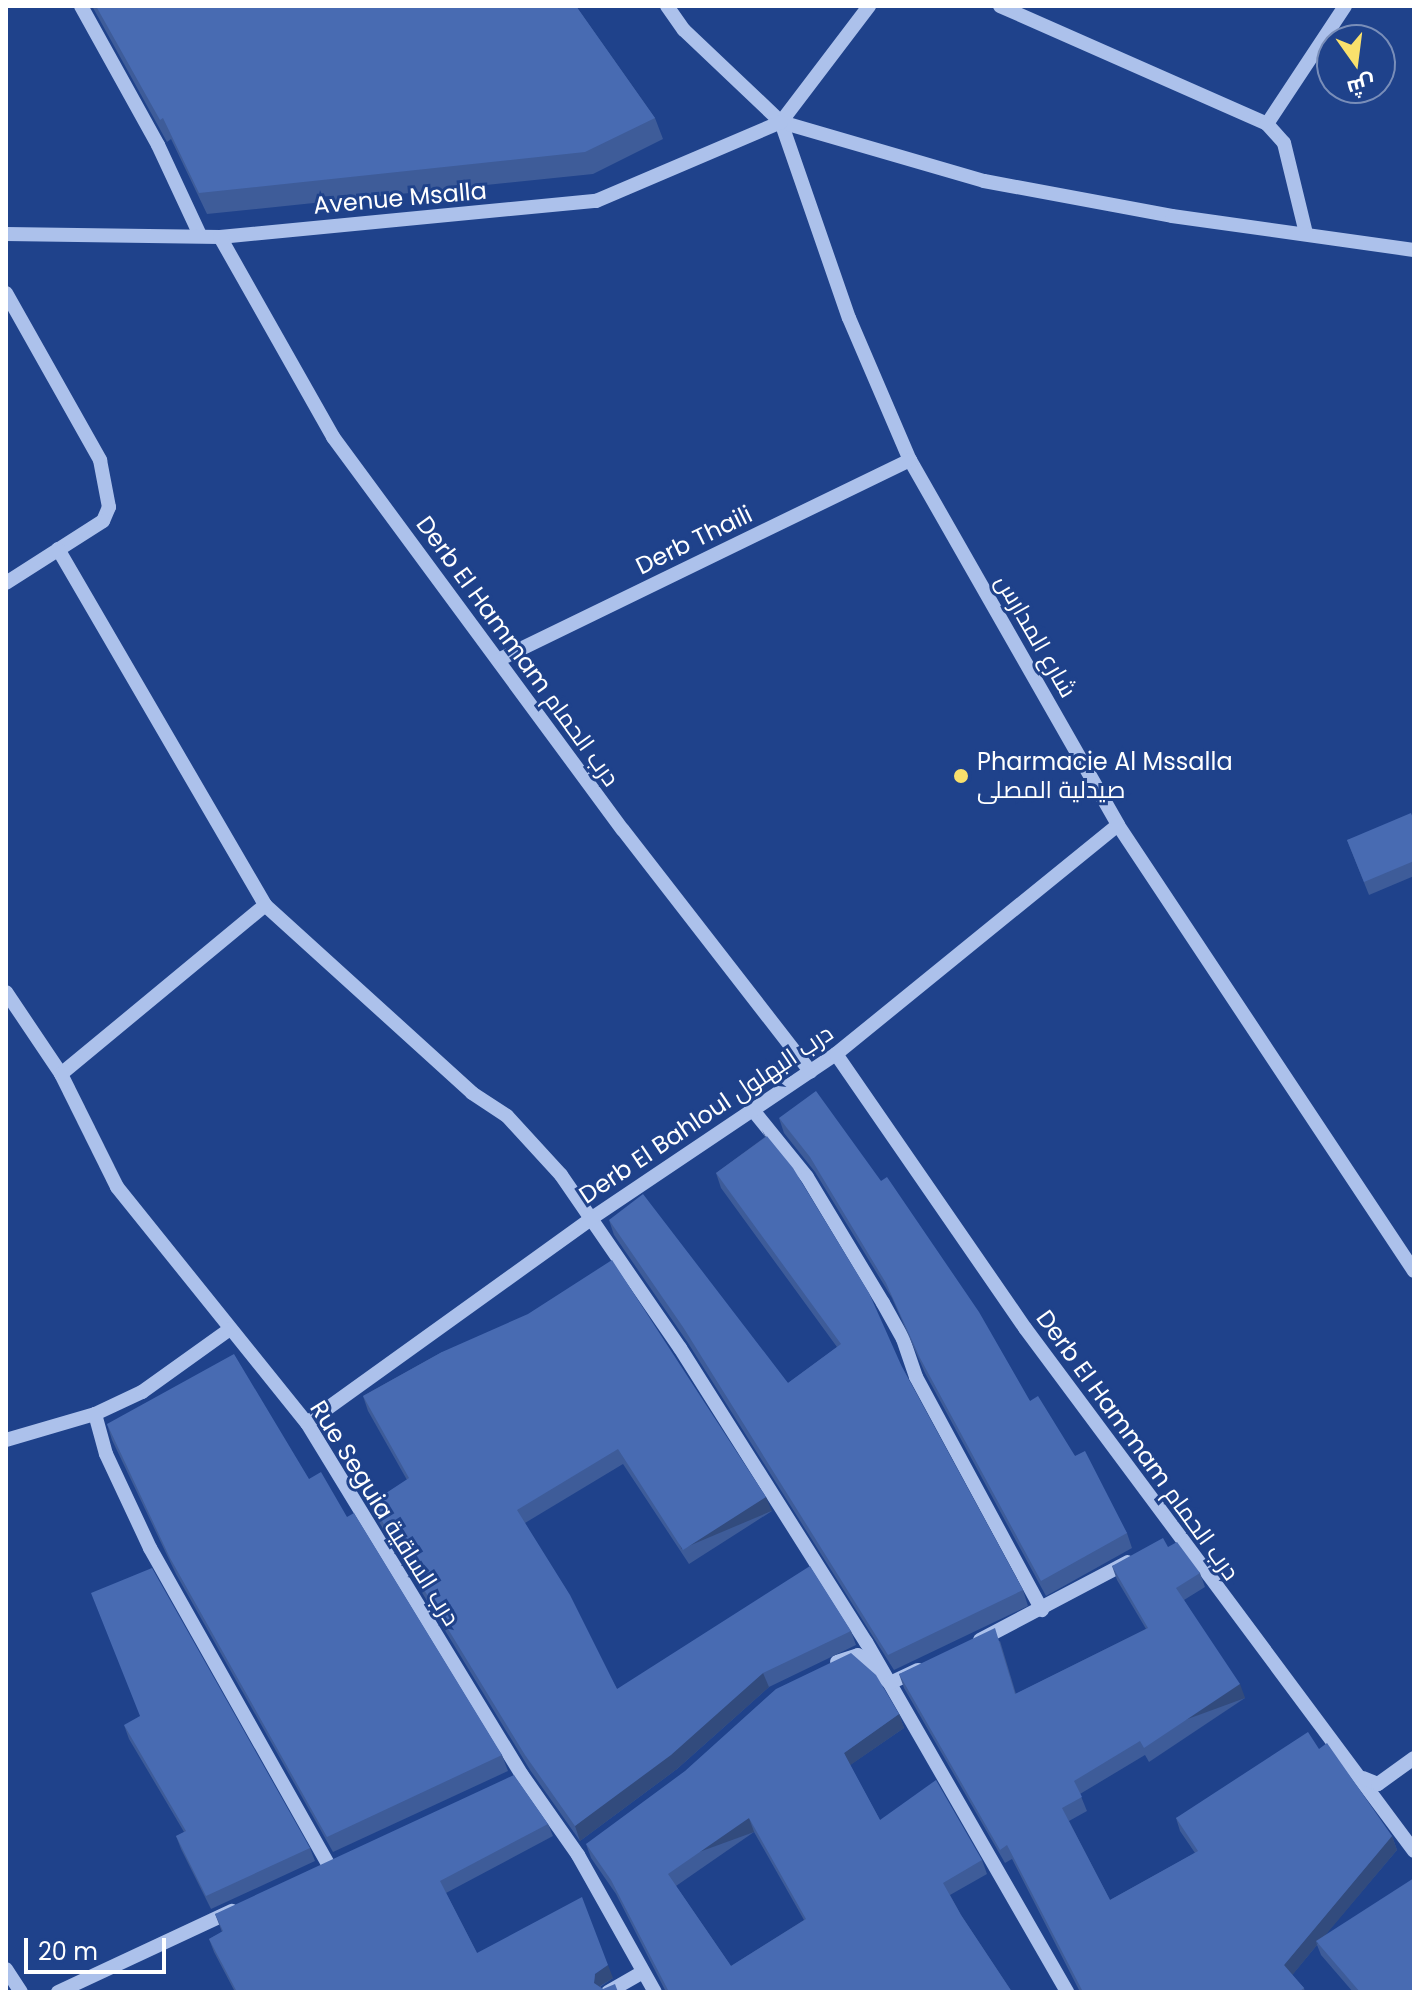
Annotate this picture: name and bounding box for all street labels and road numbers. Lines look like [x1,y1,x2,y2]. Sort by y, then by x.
street label: Avenue Msalla [312,176,488,220]
street label: Derb Thaili [631,500,757,580]
street label: Derb El Hammam درب الحمام [410,510,626,792]
street label: شارع المدارس [989,570,1083,702]
street label: Derb El Bahloul درب البهلول [574,1018,838,1210]
street label: Derb El Hammam درب الحمام [1030,1304,1246,1586]
street label: Rue Seguia درب الساقية [304,1395,466,1631]

